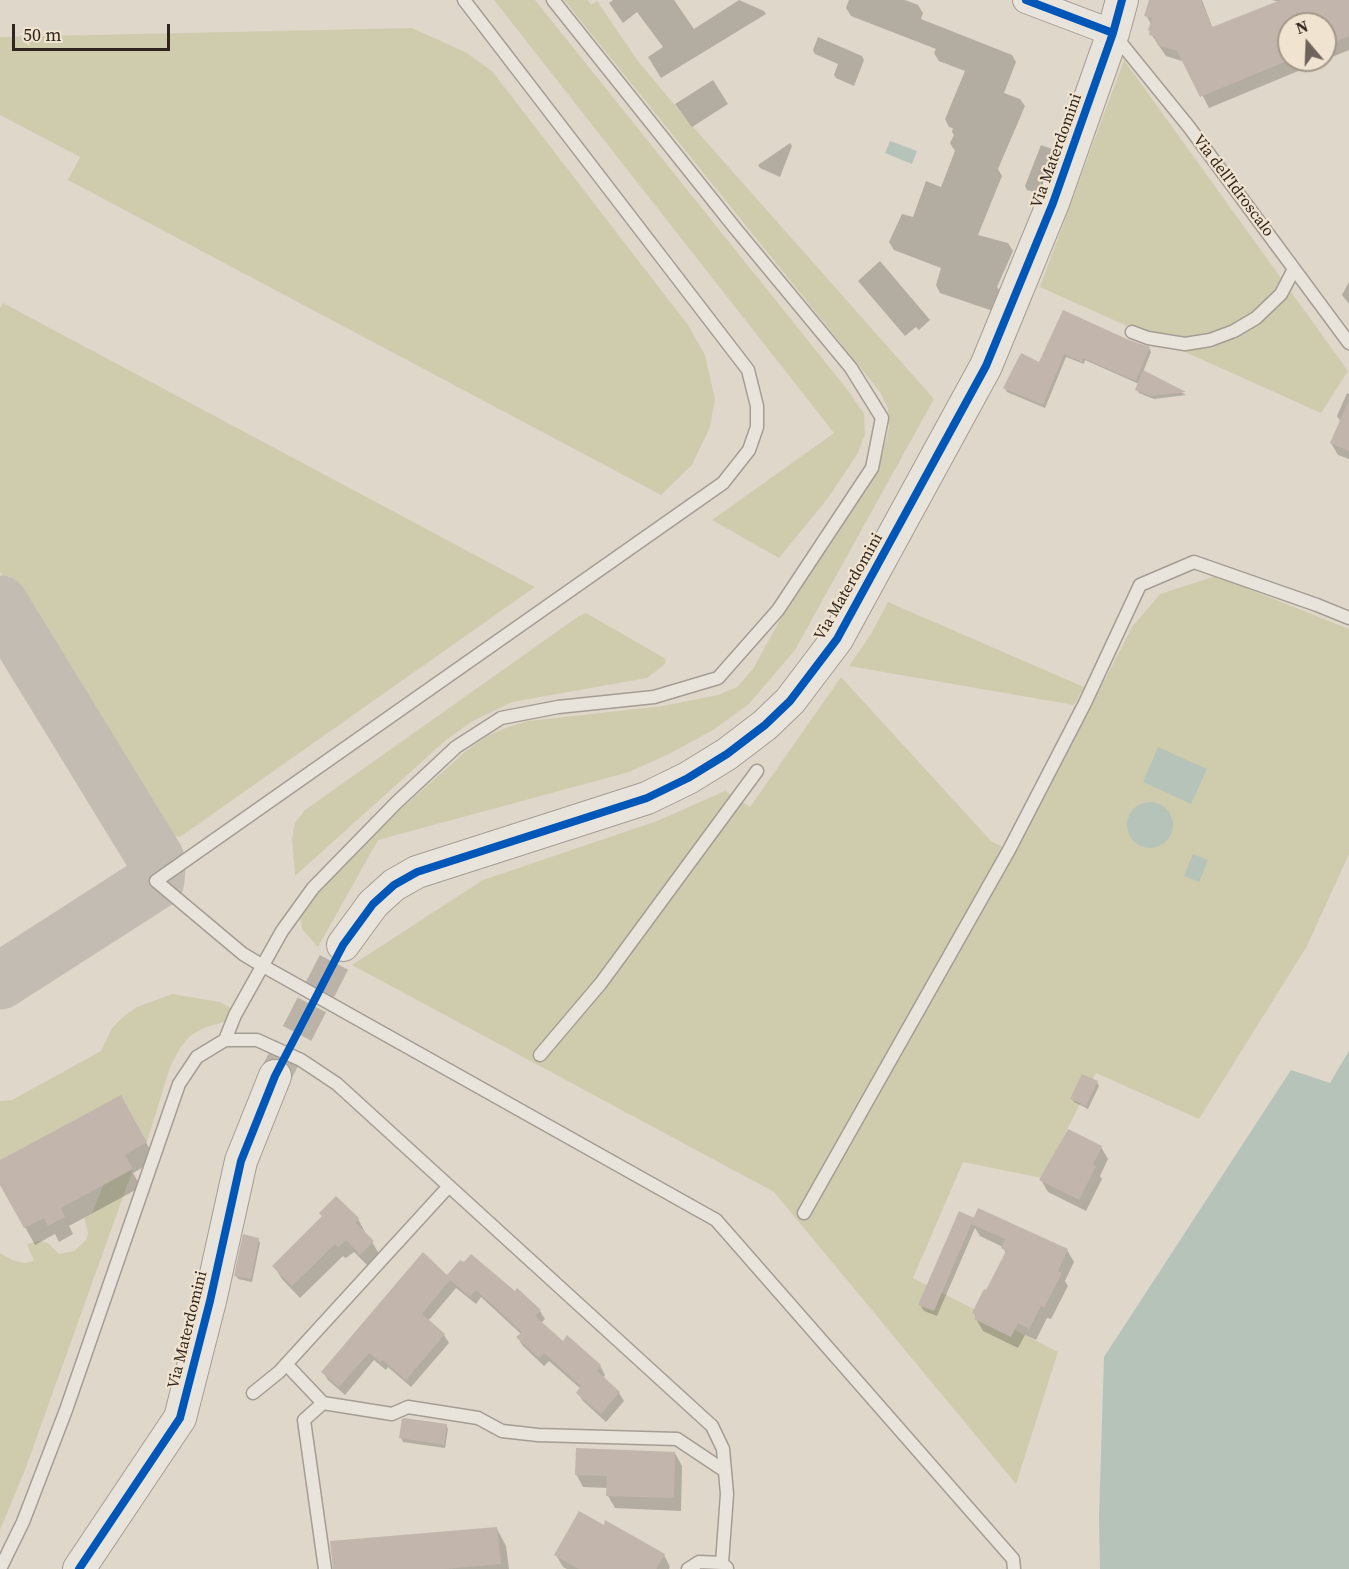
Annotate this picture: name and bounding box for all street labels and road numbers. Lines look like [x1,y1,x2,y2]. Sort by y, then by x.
street label: Via Materdomini [1027,91,1087,211]
street label: Via dell'Idroscalo [1188,131,1278,241]
street label: Via Materdomini [811,530,887,644]
street label: Via Materdomini [164,1269,212,1391]

